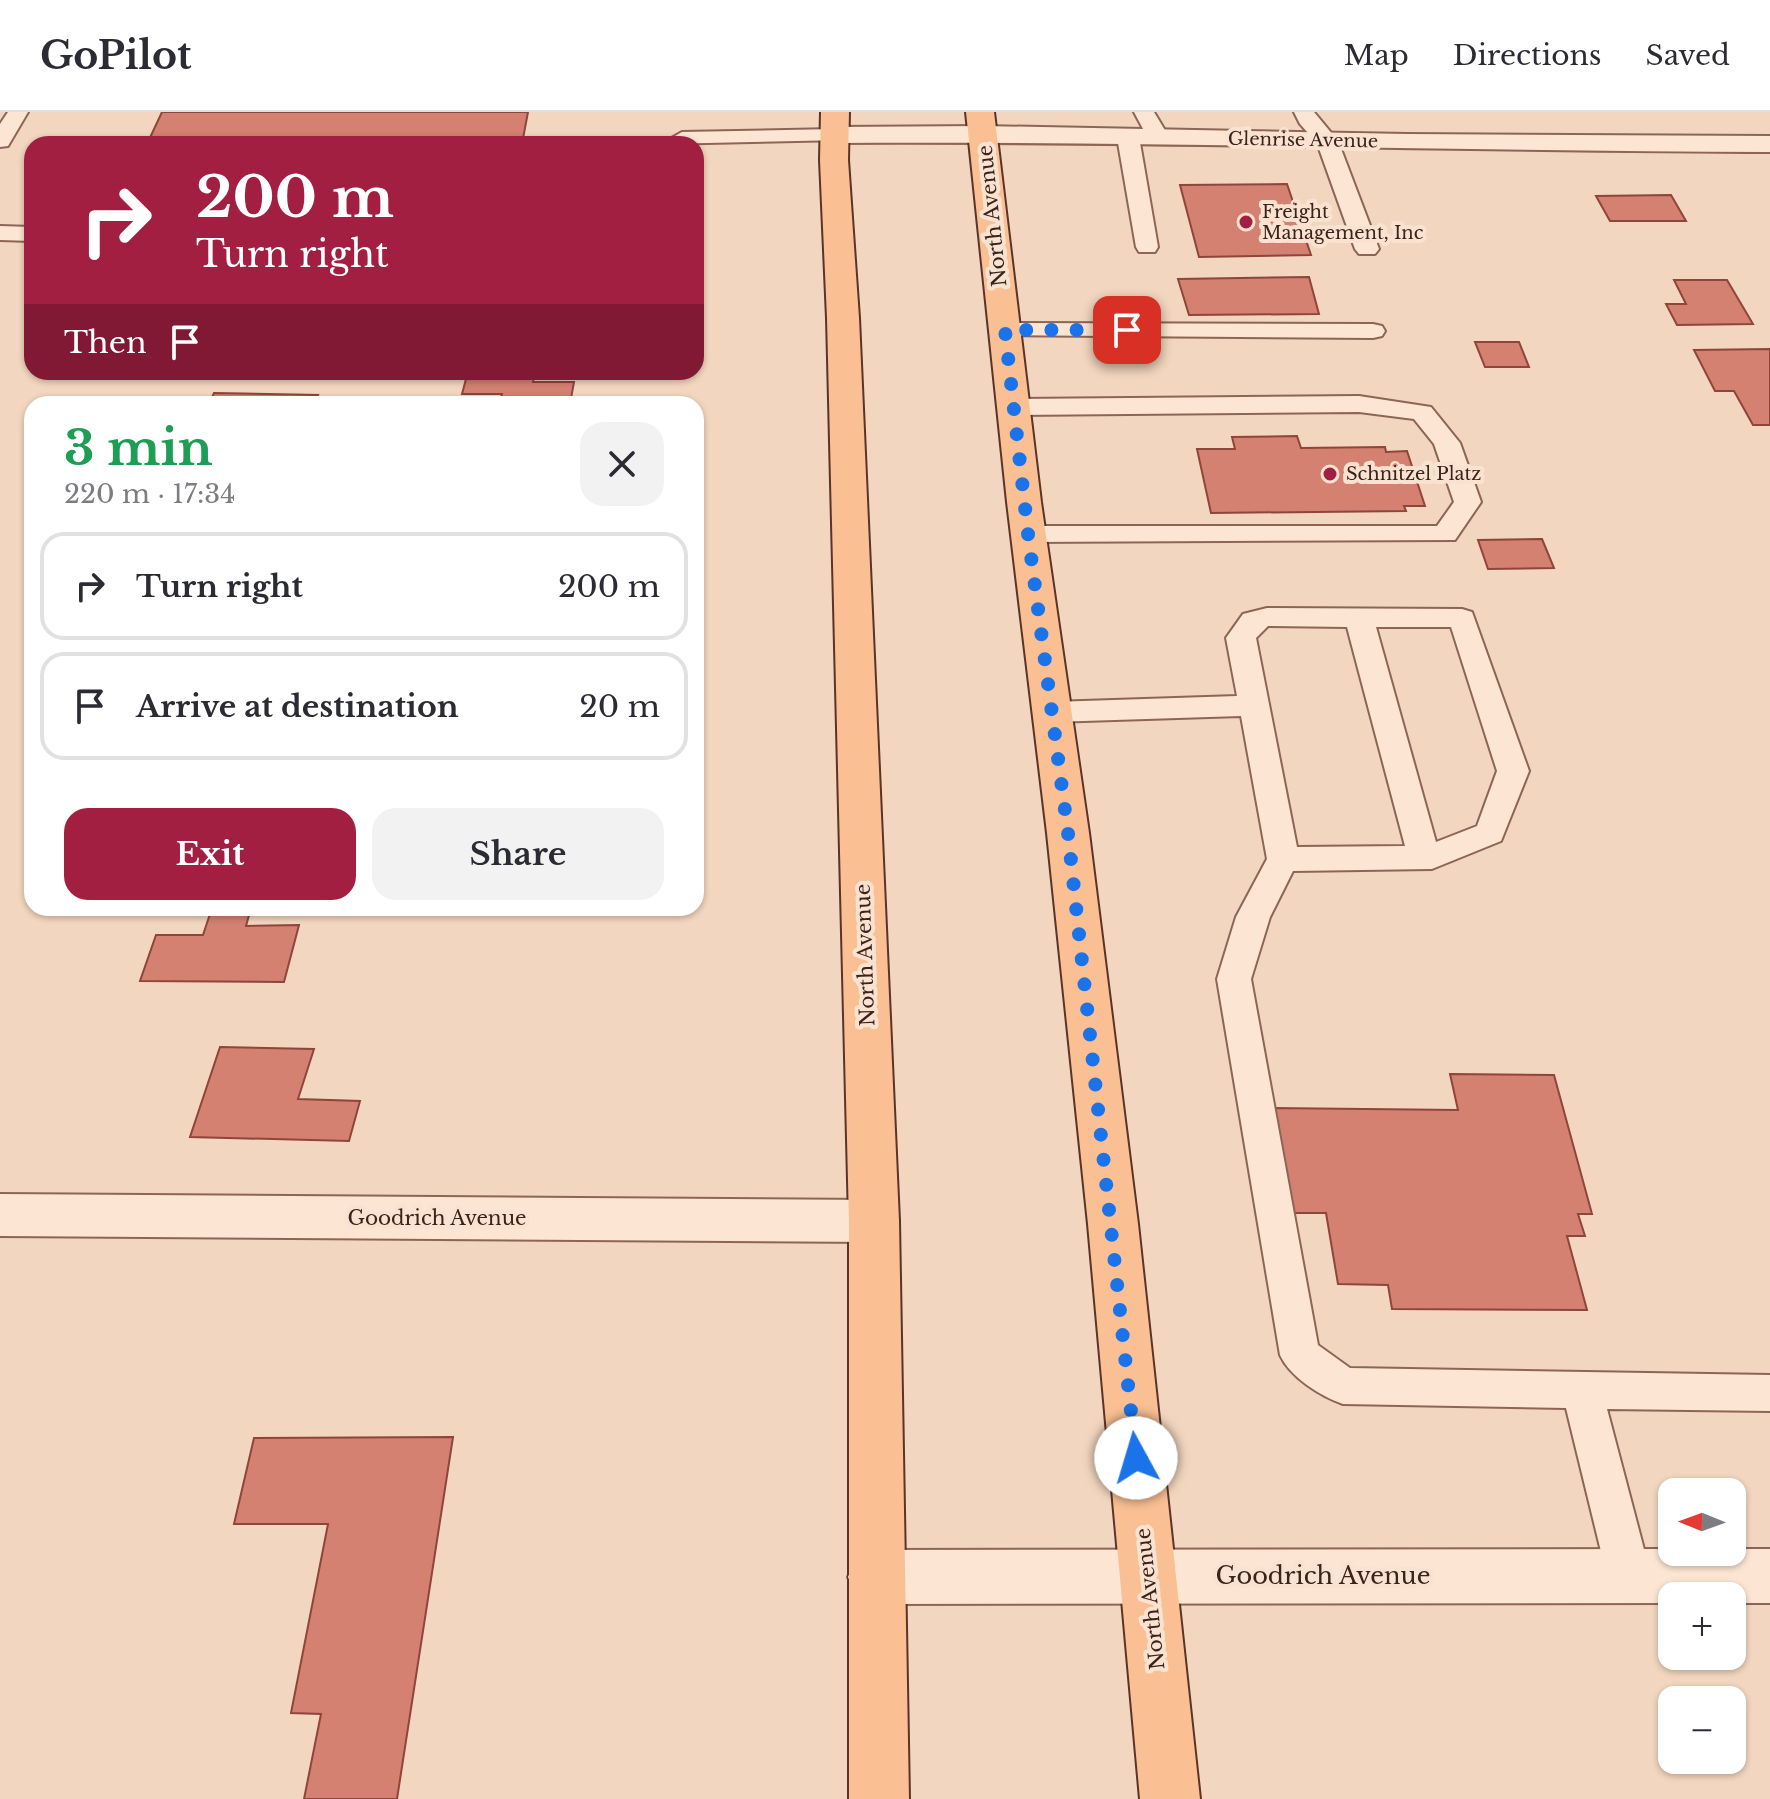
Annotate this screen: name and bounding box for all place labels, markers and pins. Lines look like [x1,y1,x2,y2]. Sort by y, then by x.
place label: Freight Management, Inc [1262,201,1424,244]
marker: Freight Management, Inc [1237,213,1255,231]
pin [1093,296,1161,364]
place label: Schnitzel Platz [1346,463,1481,485]
marker: Schnitzel Platz [1321,465,1339,483]

